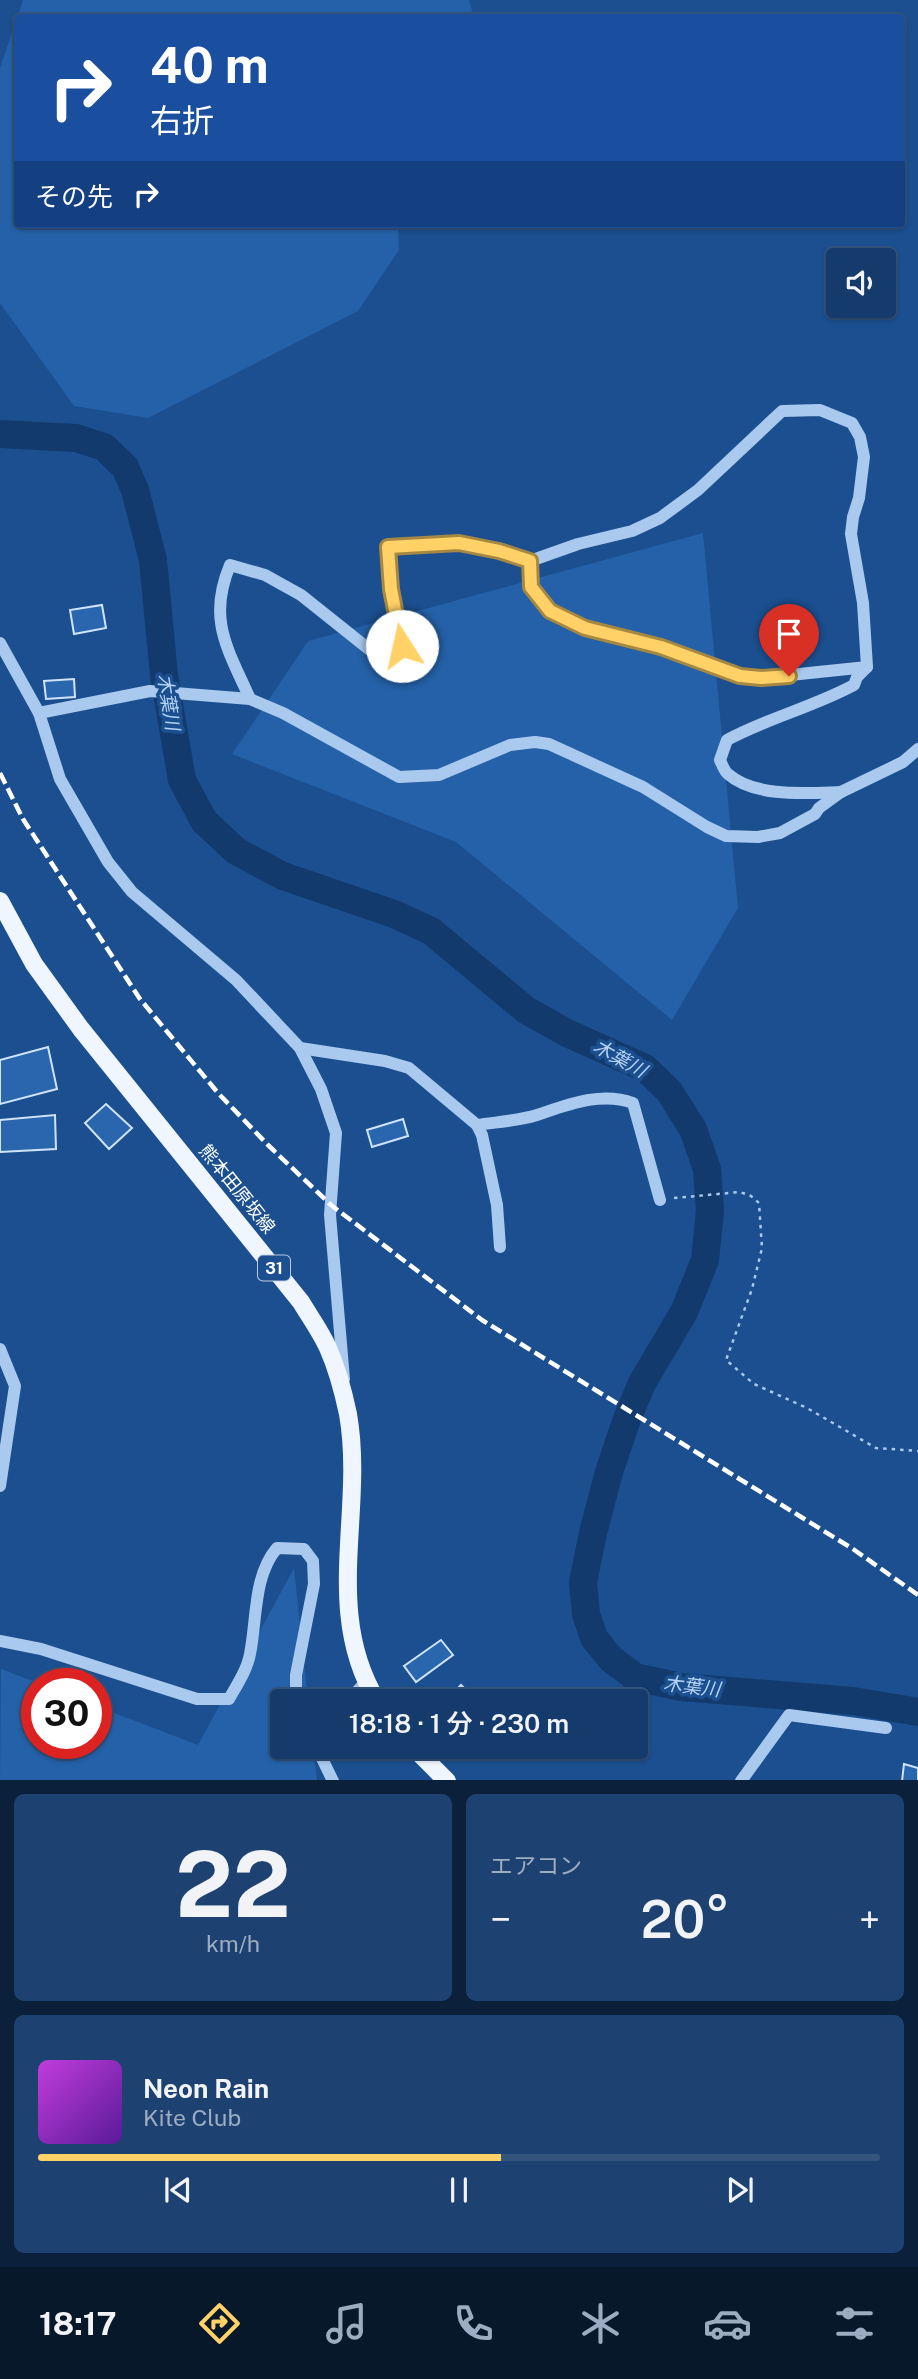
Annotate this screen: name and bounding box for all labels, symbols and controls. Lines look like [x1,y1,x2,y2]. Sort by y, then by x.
text: 40 m [150,36,269,94]
icon: right [35,42,126,133]
text: 右折 [150,102,214,139]
icon: right [127,175,165,213]
text: その先 [35,181,113,212]
map controls [826,248,896,318]
button: sound [826,248,896,318]
pin [759,604,819,676]
position arrow [365,609,439,683]
icon: arrive [770,615,808,653]
water label: 木葉川 [154,672,185,734]
water label: 木葉川 [590,1035,652,1082]
street label: 熊本田原坂線 [195,1140,280,1237]
road number: 31 [258,1256,290,1280]
speed limit sign: 30 [21,1668,112,1759]
water label: 木葉川 [662,1672,724,1701]
text: 18:18 · 1 分 · 230 m [349,1708,569,1739]
text: 22 [175,1831,291,1937]
text: エアコン [490,1852,582,1879]
text: 20° [640,1889,730,1950]
text: − [490,1897,511,1942]
text: + [859,1897,880,1942]
text: km/h [206,1930,260,1957]
text: Neon Rain [143,2073,269,2104]
text: Kite Club [143,2104,241,2131]
icon: previous [159,2171,197,2209]
icon: pause [440,2171,478,2209]
icon: next [721,2171,759,2209]
icon: directions [195,2299,244,2348]
icon: music [322,2299,371,2348]
icon: phone [449,2299,498,2348]
icon: climate [576,2299,625,2348]
icon: car [703,2299,752,2348]
icon: filters [830,2299,879,2348]
text: 18:17 [39,2305,117,2342]

